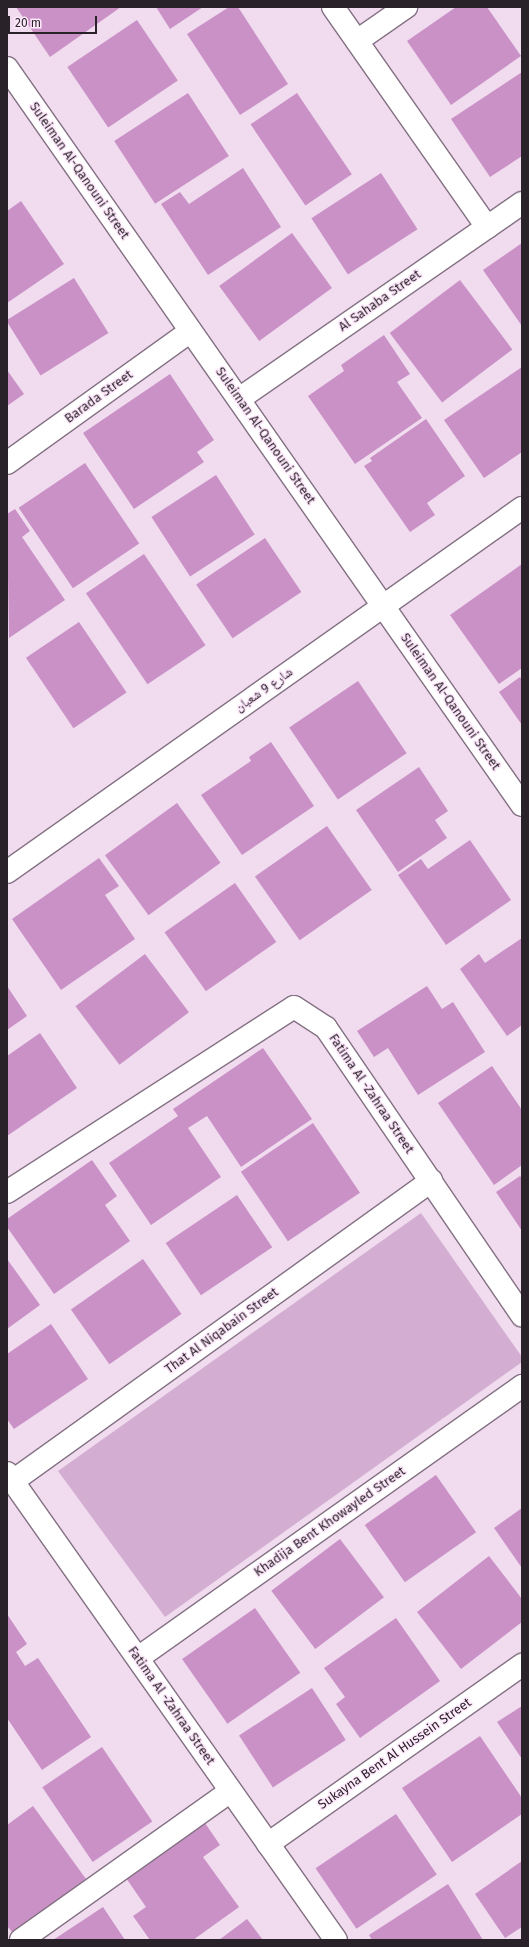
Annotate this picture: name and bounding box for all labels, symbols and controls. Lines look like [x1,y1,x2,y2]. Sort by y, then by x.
scale bar [10,8,99,34]
text: 20 m [15,16,41,30]
street label: Suleiman Al-Qanouni Street [26,100,132,242]
street label: Al Sahaba Street [336,267,424,335]
street label: Suleiman Al-Qanouni Street [212,365,318,507]
street label: Barada Street [62,367,136,427]
street label: Suleiman Al-Qanouni Street [397,631,503,773]
street label: شارع 9 شعبان [232,664,296,716]
street label: Fatima Al -Zahraa Street [325,1031,417,1157]
street label: That Al Niqabain Street [162,1285,282,1377]
street label: Khadija Bent Khowayled Street [251,1464,409,1580]
street label: Fatima Al -Zahraa Street [124,1644,218,1768]
street label: Sukayna Bent Al Hussein Street [315,1695,475,1813]

